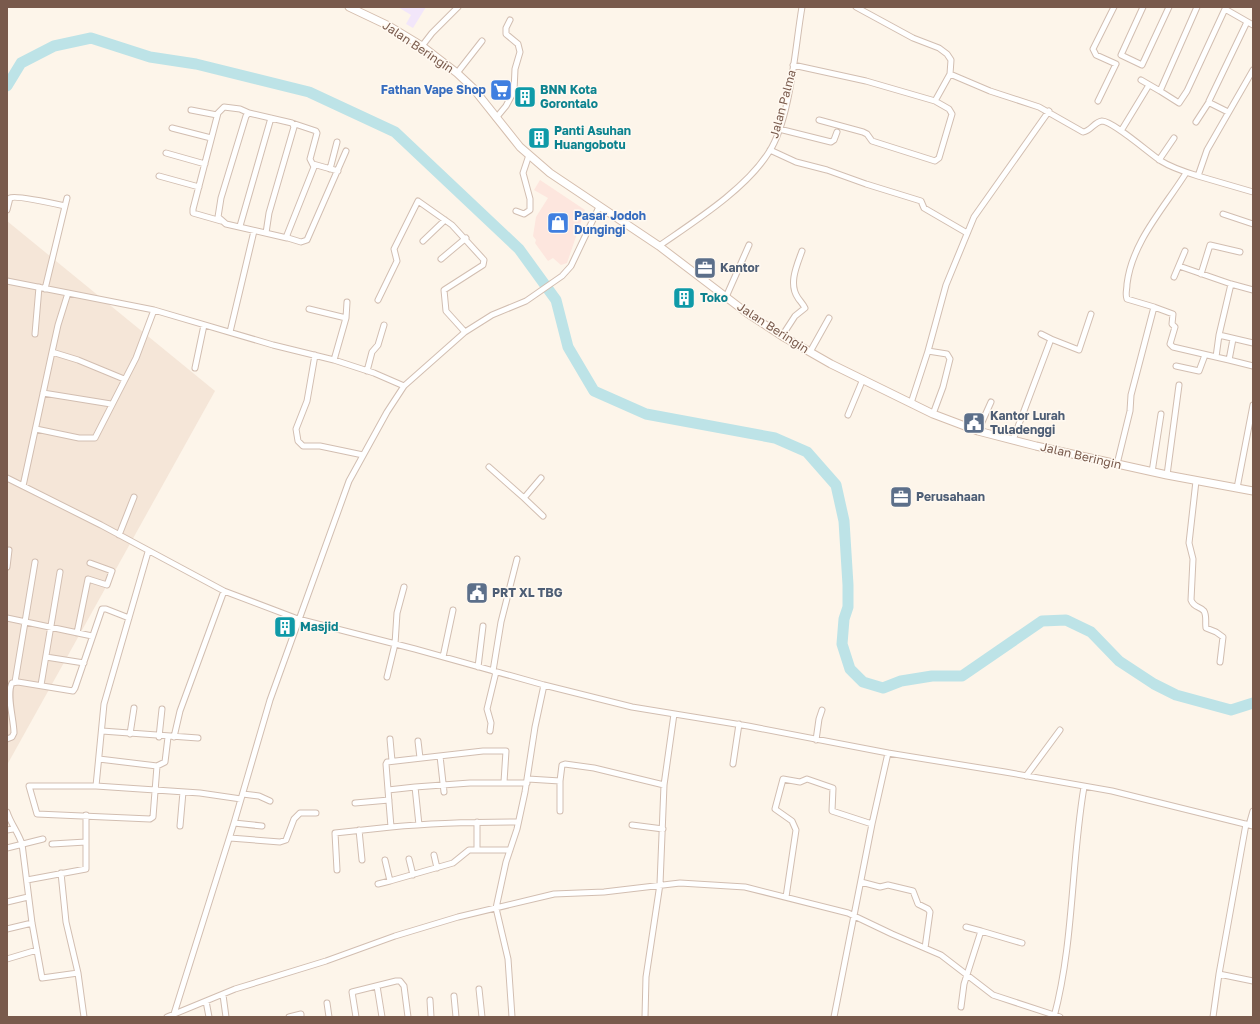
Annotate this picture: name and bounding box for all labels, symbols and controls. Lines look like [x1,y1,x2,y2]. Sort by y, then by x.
street label: Jalan Beringin [380,17,457,76]
street label: Jalan Palma [766,68,799,140]
supermarket icon: Fathan Vape Shop [488,77,514,103]
place label: Fathan Vape Shop [381,82,487,97]
place label: BNN Kota Gorontalo [540,82,598,111]
building icon: BNN Kota Gorontalo [512,84,538,110]
place label: Panti Asuhan Huangobotu [554,123,631,152]
building icon: Panti Asuhan Huangobotu [526,125,552,151]
place label: Pasar Jodoh Dungingi [574,208,646,237]
shop icon: Pasar Jodoh Dungingi [545,210,571,236]
office icon: Kantor [692,255,718,281]
place label: Kantor [720,260,760,275]
building icon: Toko [671,285,697,311]
place label: Toko [700,290,728,305]
street label: Jalan Beringin [735,299,812,356]
place label: Kantor Lurah Tuladenggi [990,408,1065,437]
public building icon: Kantor Lurah Tuladenggi [961,410,987,436]
street label: Jalan Beringin [1039,439,1123,472]
office icon: Perusahaan [888,484,914,510]
place label: Perusahaan [916,489,985,504]
public building icon: PRT XL TBG [464,580,490,606]
place label: PRT XL TBG [492,585,563,600]
building icon: Masjid [272,614,298,640]
place label: Masjid [300,619,338,634]

